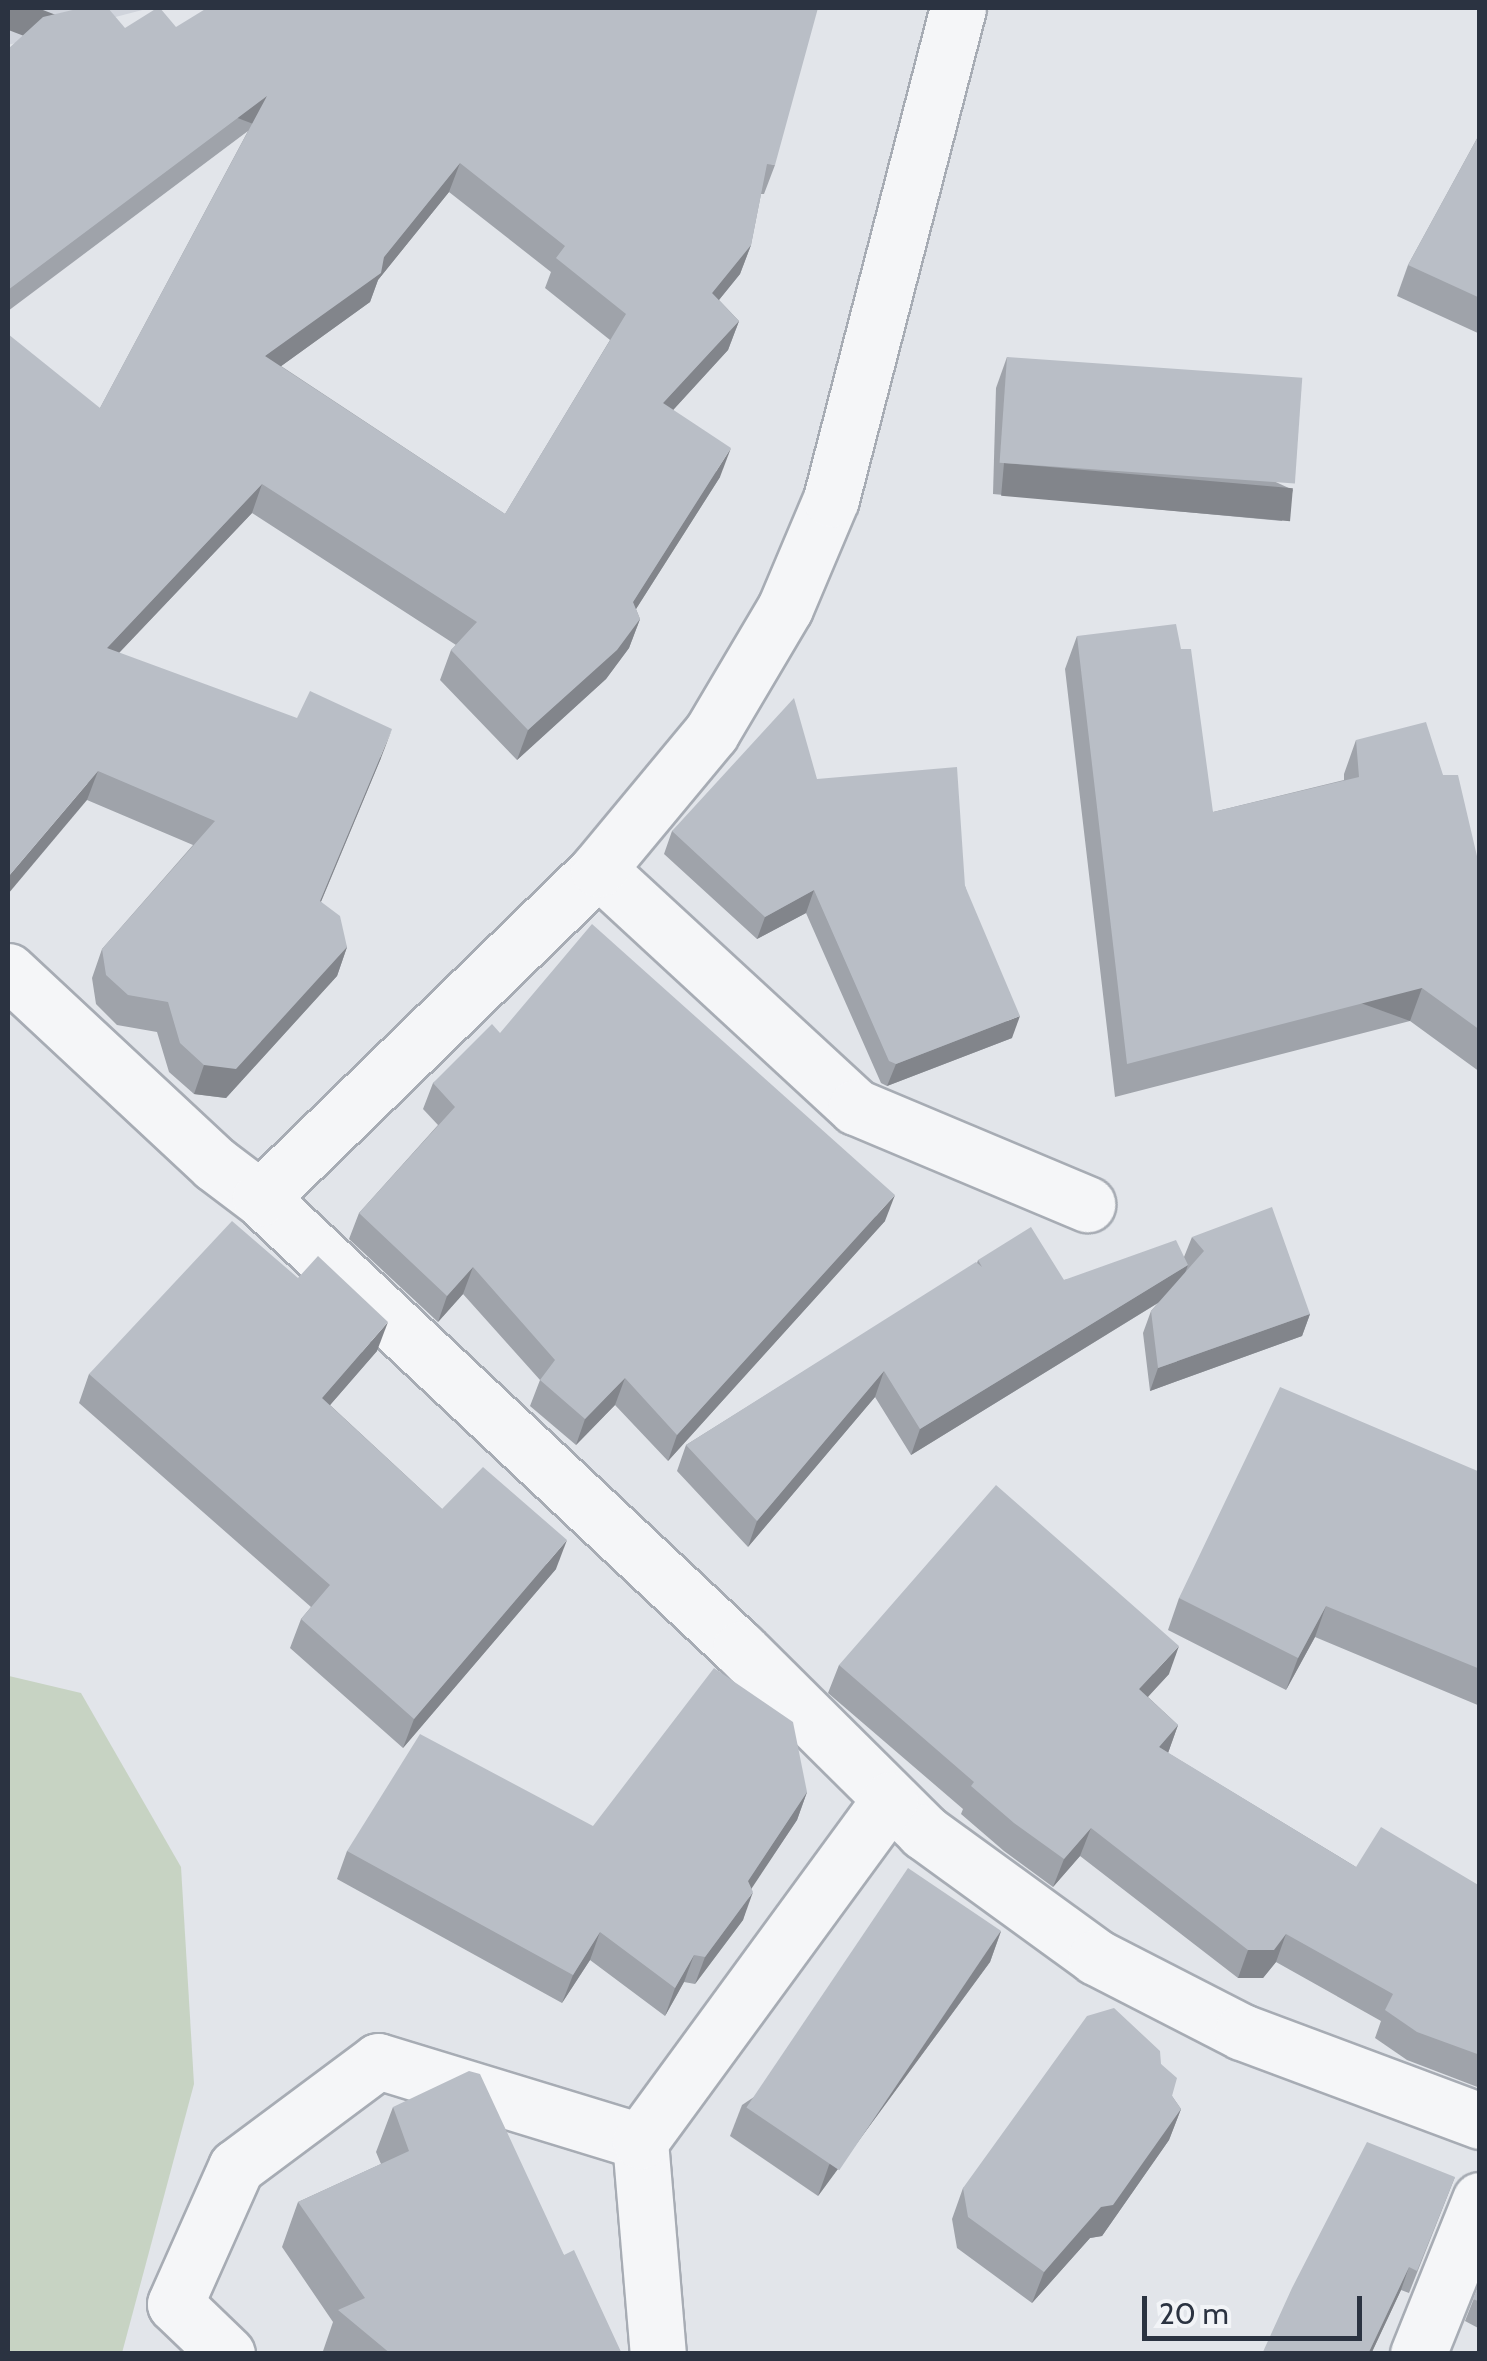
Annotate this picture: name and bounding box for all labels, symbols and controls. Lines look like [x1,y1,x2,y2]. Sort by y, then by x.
scale bar [1147,2276,1367,2338]
text: 20 m [1159,2295,1229,2332]

